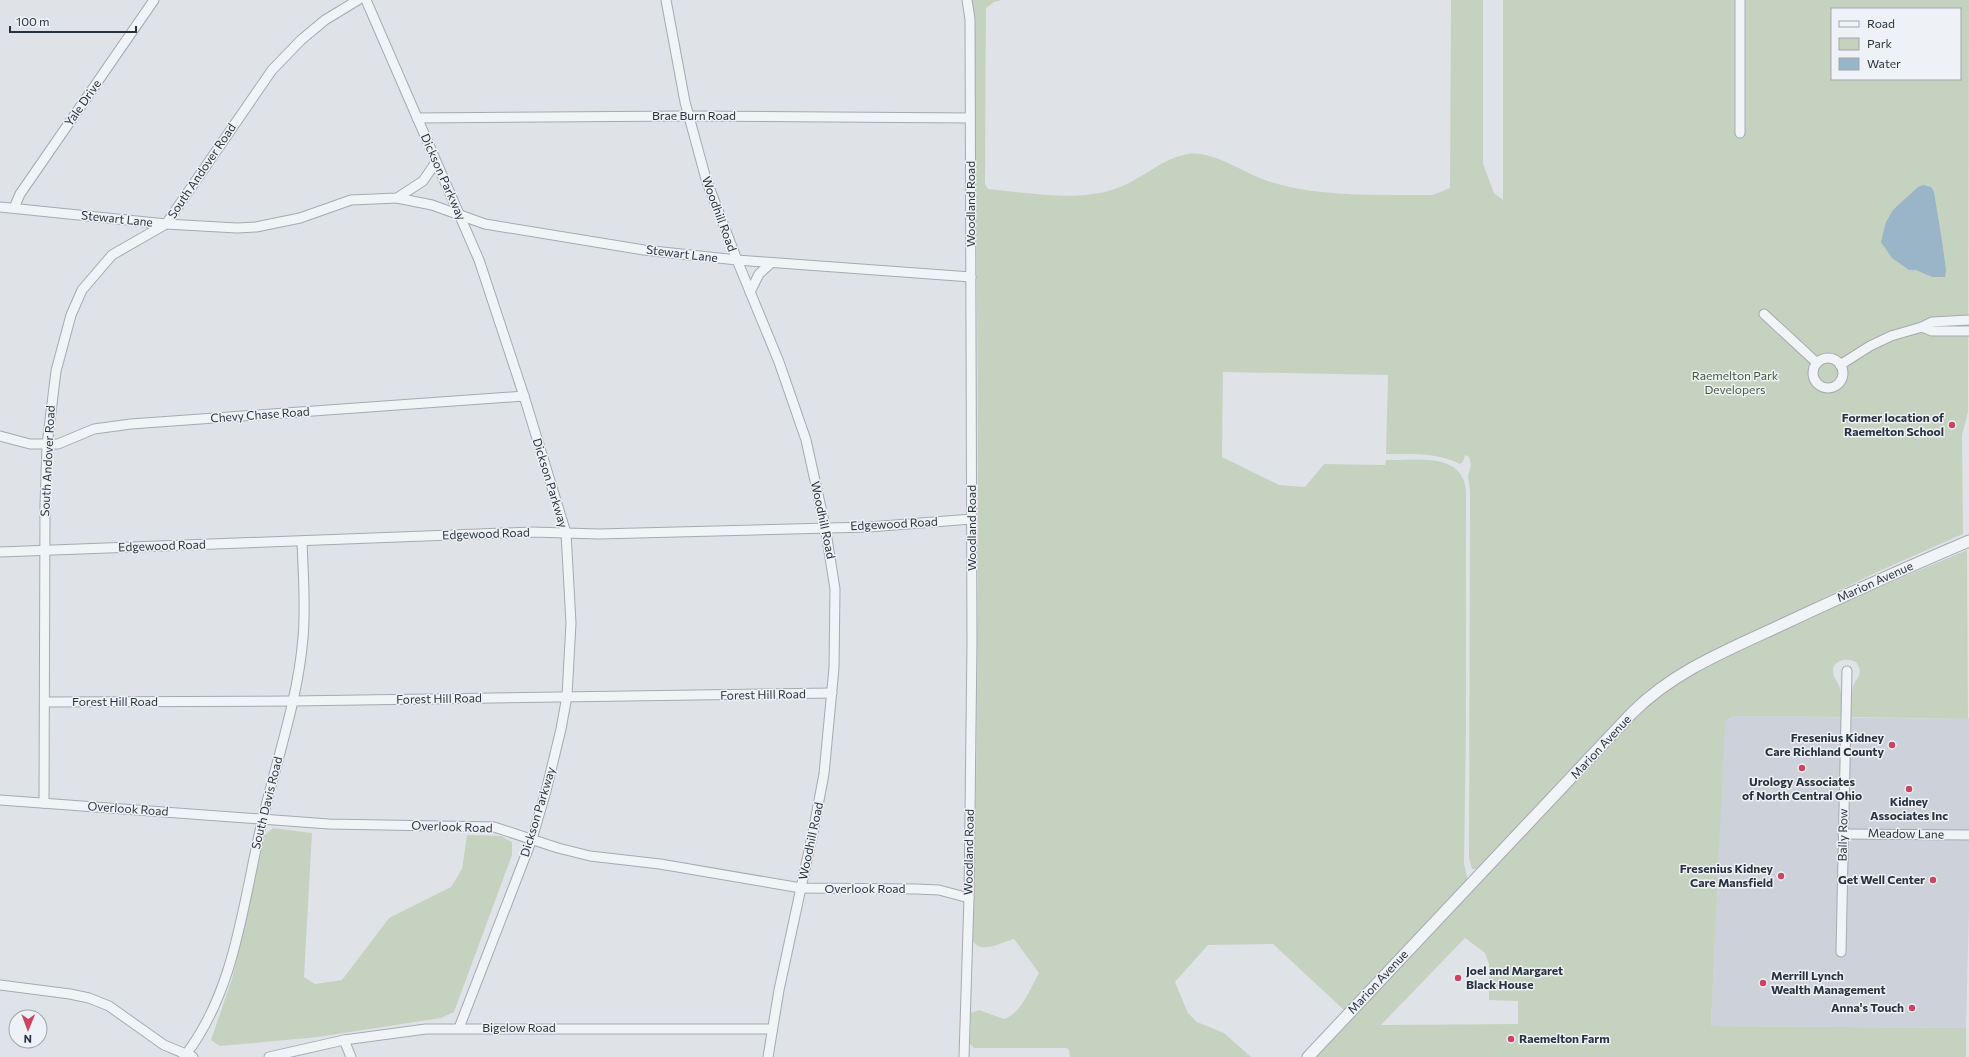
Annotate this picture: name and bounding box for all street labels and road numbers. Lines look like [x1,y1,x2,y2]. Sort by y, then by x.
street label: Yale Drive [61,76,103,128]
street label: Brae Burn Road [652,108,736,122]
street label: South Andover Road [164,120,238,221]
street label: Dickson Parkway [419,131,469,222]
street label: Woodland Road [963,161,977,247]
street label: Woodhill Road [700,174,740,253]
street label: Stewart Lane [81,207,154,229]
street label: Stewart Lane [646,242,719,264]
street label: Chevy Chase Road [210,404,310,424]
street label: South Andover Road [37,405,57,517]
street label: Dickson Parkway [531,436,571,529]
street label: Woodhill Road [809,480,839,560]
street label: Woodland Road [964,485,978,571]
street label: Edgewood Road [850,514,938,532]
street label: Edgewood Road [442,524,530,542]
street label: Edgewood Road [118,536,206,554]
street label: Marion Avenue [1834,558,1915,604]
street label: Forest Hill Road [720,686,806,702]
street label: Forest Hill Road [396,690,482,706]
street label: Forest Hill Road [72,694,158,708]
street label: Marion Avenue [1567,712,1633,781]
street label: South Davis Road [248,755,284,851]
street label: Dickson Parkway [517,765,557,858]
street label: Overlook Road [87,798,169,818]
street label: Woodhill Road [795,801,825,881]
street label: Bally Row [1835,808,1849,862]
street label: Woodland Road [960,809,976,895]
street label: Overlook Road [411,818,493,834]
street label: Meadow Lane [1868,825,1944,841]
street label: Overlook Road [824,881,906,895]
street label: Marion Avenue [1344,947,1410,1016]
street label: Bigelow Road [482,1020,556,1034]

